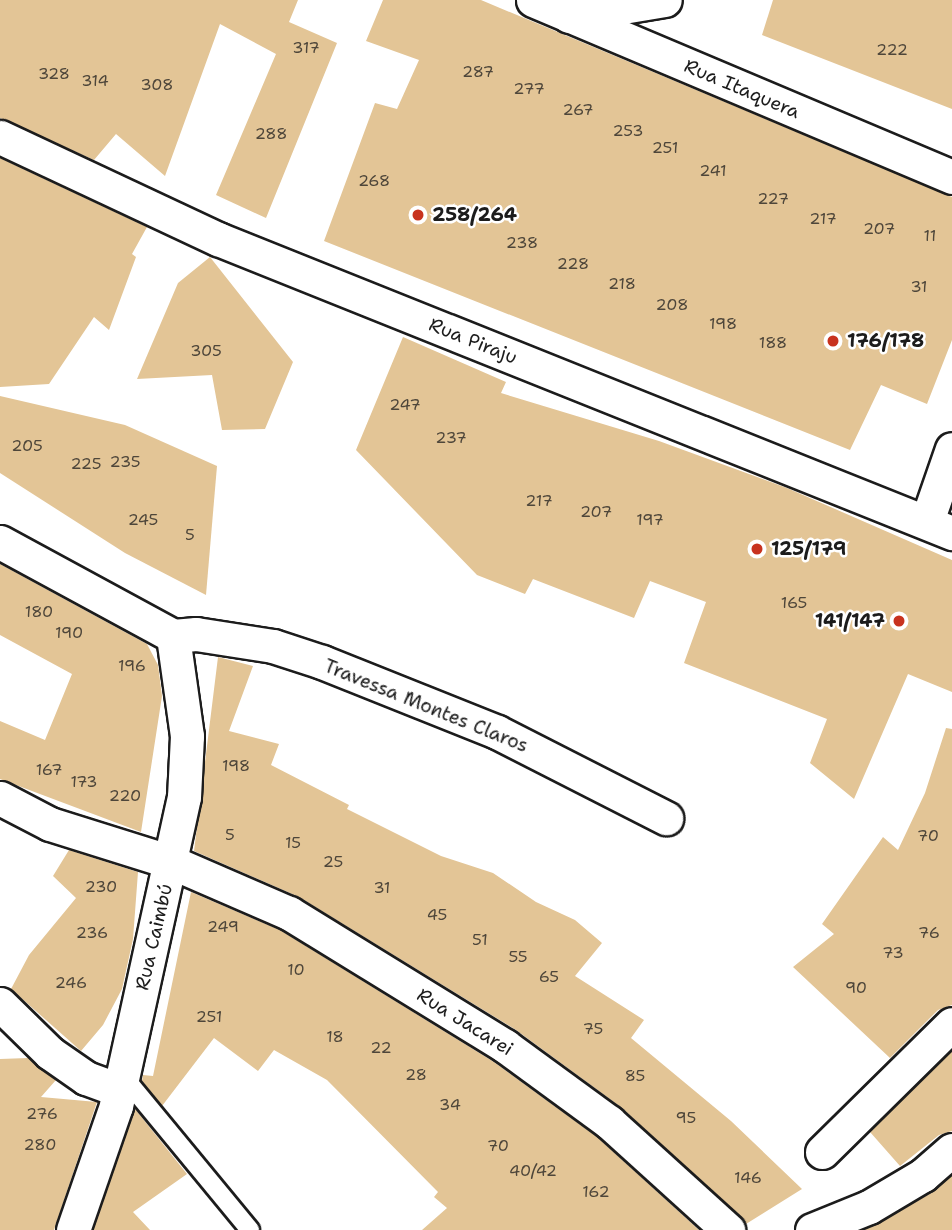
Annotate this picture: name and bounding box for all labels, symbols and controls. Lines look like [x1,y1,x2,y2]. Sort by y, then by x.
house number: 317 [292,38,320,58]
house number: 222 [876,40,908,60]
street label: Rua Itaquera [681,54,803,124]
house number: 287 [462,62,494,82]
house number: 328 [38,64,70,84]
house number: 314 [81,71,109,91]
house number: 308 [140,75,174,95]
house number: 277 [513,79,545,99]
house number: 267 [562,100,594,120]
house number: 253 [612,121,644,141]
house number: 288 [255,124,287,144]
house number: 251 [652,138,678,158]
house number: 241 [699,161,727,181]
house number: 268 [358,171,390,191]
house number: 227 [757,189,789,209]
place label: 258/264 [432,204,517,226]
marker: 258/264 [410,207,426,223]
house number: 217 [809,209,837,229]
house number: 207 [863,219,895,239]
house number: 11 [924,226,936,246]
house number: 238 [506,233,538,253]
house number: 228 [557,254,589,274]
house number: 218 [608,274,636,294]
house number: 31 [910,277,928,297]
house number: 208 [656,295,688,315]
street label: Rua Piraju [426,313,520,369]
house number: 198 [709,314,737,334]
place label: 176/178 [847,330,924,352]
house number: 188 [759,333,787,353]
marker: 176/178 [825,333,841,349]
house number: 305 [190,341,222,361]
house number: 247 [389,395,421,415]
house number: 237 [435,428,467,448]
house number: 205 [11,436,43,456]
house number: 235 [110,452,140,472]
house number: 225 [70,454,102,474]
house number: 217 [525,491,553,511]
house number: 207 [580,502,612,522]
house number: 245 [128,510,158,530]
house number: 197 [636,510,664,530]
house number: 5 [185,525,195,545]
place label: 125/179 [771,538,846,560]
marker: 125/179 [749,541,765,557]
house number: 165 [781,593,807,613]
house number: 180 [25,602,53,622]
place label: 141/147 [815,610,885,632]
marker: 141/147 [891,613,907,629]
house number: 190 [55,623,83,643]
street label: Travessa Montes Claros [321,655,531,757]
house number: 196 [118,656,146,676]
house number: 198 [222,756,250,776]
house number: 167 [36,760,62,780]
house number: 173 [70,772,98,792]
house number: 220 [109,786,141,806]
house number: 5 [225,825,235,845]
house number: 70 [917,826,939,846]
house number: 15 [285,833,301,853]
house number: 25 [323,852,343,872]
house number: 230 [85,877,117,897]
house number: 31 [373,878,391,898]
street label: Rua Caimbú [131,882,177,992]
house number: 45 [427,905,447,925]
house number: 249 [207,917,239,937]
house number: 236 [76,923,108,943]
house number: 76 [918,923,940,943]
house number: 51 [472,930,488,950]
house number: 73 [882,943,904,963]
house number: 55 [508,947,528,967]
house number: 10 [287,960,305,980]
house number: 65 [539,967,559,987]
house number: 246 [55,973,87,993]
house number: 90 [845,978,867,998]
street label: Rua Jacarei [413,983,517,1061]
house number: 251 [196,1007,222,1027]
house number: 75 [583,1019,603,1039]
house number: 18 [326,1027,344,1047]
house number: 22 [370,1038,392,1058]
house number: 28 [405,1065,427,1085]
house number: 85 [625,1066,645,1086]
house number: 34 [439,1095,461,1115]
house number: 276 [26,1104,58,1124]
house number: 95 [676,1108,696,1128]
house number: 280 [24,1135,56,1155]
house number: 70 [487,1136,509,1156]
house number: 40/42 [509,1161,557,1181]
house number: 146 [734,1168,762,1188]
house number: 162 [582,1182,610,1202]

